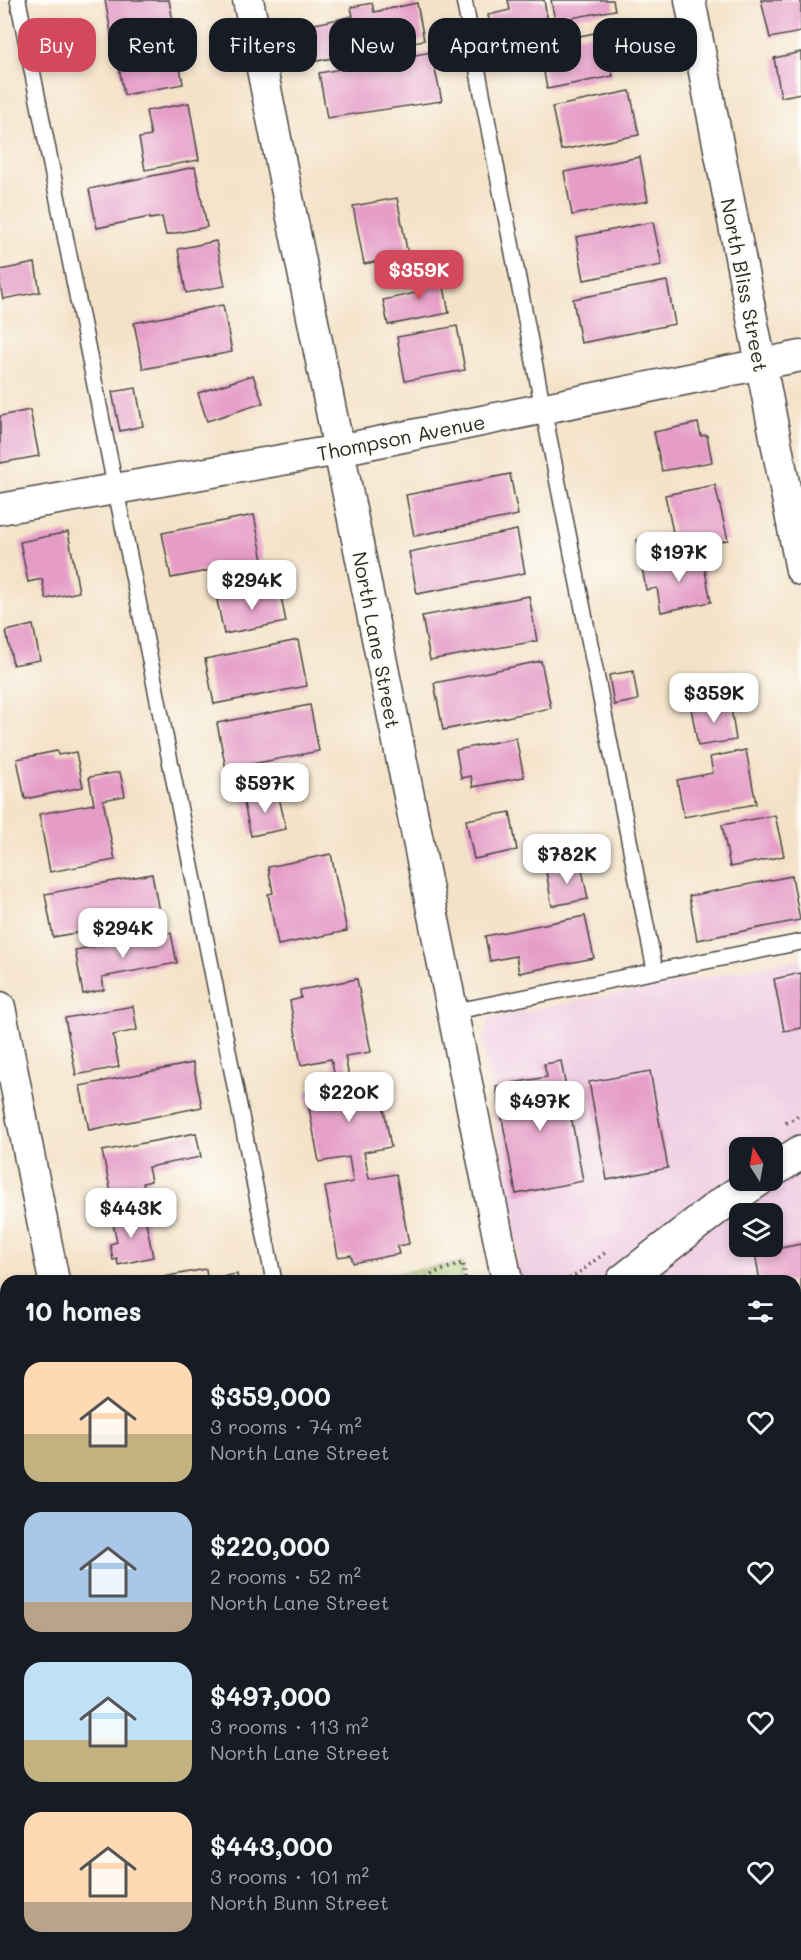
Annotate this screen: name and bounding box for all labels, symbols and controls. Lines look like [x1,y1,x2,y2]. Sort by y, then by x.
chip: Buy [18,18,96,72]
chip: Rent [108,18,197,72]
chip: Filters [209,18,317,72]
chip: New [329,18,416,72]
chip: Apartment [428,18,581,72]
chip: House [593,18,697,72]
street label: North Bliss Street [715,196,775,374]
pin: $359K [377,250,461,301]
text: $359K [388,256,450,282]
street label: Thompson Avenue [315,408,487,466]
pin: $197K [637,532,721,583]
text: $197K [650,538,708,564]
street label: North Lane Street [347,549,407,731]
pin: $294K [210,560,294,611]
text: $294K [221,566,283,592]
pin: $359K [672,673,756,724]
text: $359K [683,679,745,705]
pin: $597K [223,763,307,814]
text: $597K [235,769,295,795]
pin: $782K [525,834,609,885]
text: $782K [537,840,597,866]
pin: $294K [81,908,165,959]
text: $294K [92,914,154,940]
pin: $220K [307,1072,391,1123]
text: $220K [319,1078,379,1104]
pin: $497K [498,1081,582,1132]
text: $497K [509,1087,571,1113]
north arrow [729,1137,783,1191]
map controls [729,1137,783,1257]
pin: $443K [89,1188,173,1239]
text: $443K [100,1194,162,1220]
button: layers [729,1203,783,1257]
text: 10 homes [24,1294,142,1328]
icon: filters [744,1295,777,1328]
text: $359,000 [210,1379,331,1413]
icon: home [72,1386,144,1458]
icon: heart [744,1406,777,1439]
text: 3 rooms · 74 m² [210,1413,362,1439]
text: North Lane Street [210,1439,390,1465]
text: $220,000 [210,1529,330,1563]
icon: home [72,1536,144,1608]
icon: heart [744,1556,777,1589]
text: 2 rooms · 52 m² [210,1563,361,1589]
text: North Lane Street [210,1589,390,1615]
text: $497,000 [210,1679,331,1713]
icon: home [72,1686,144,1758]
icon: heart [744,1706,777,1739]
text: 3 rooms · 113 m² [210,1713,369,1739]
text: North Lane Street [210,1739,390,1765]
text: $443,000 [210,1829,333,1863]
icon: home [72,1836,144,1908]
icon: heart [744,1856,777,1889]
text: 3 rooms · 101 m² [210,1863,369,1889]
text: North Bunn Street [210,1889,389,1915]

